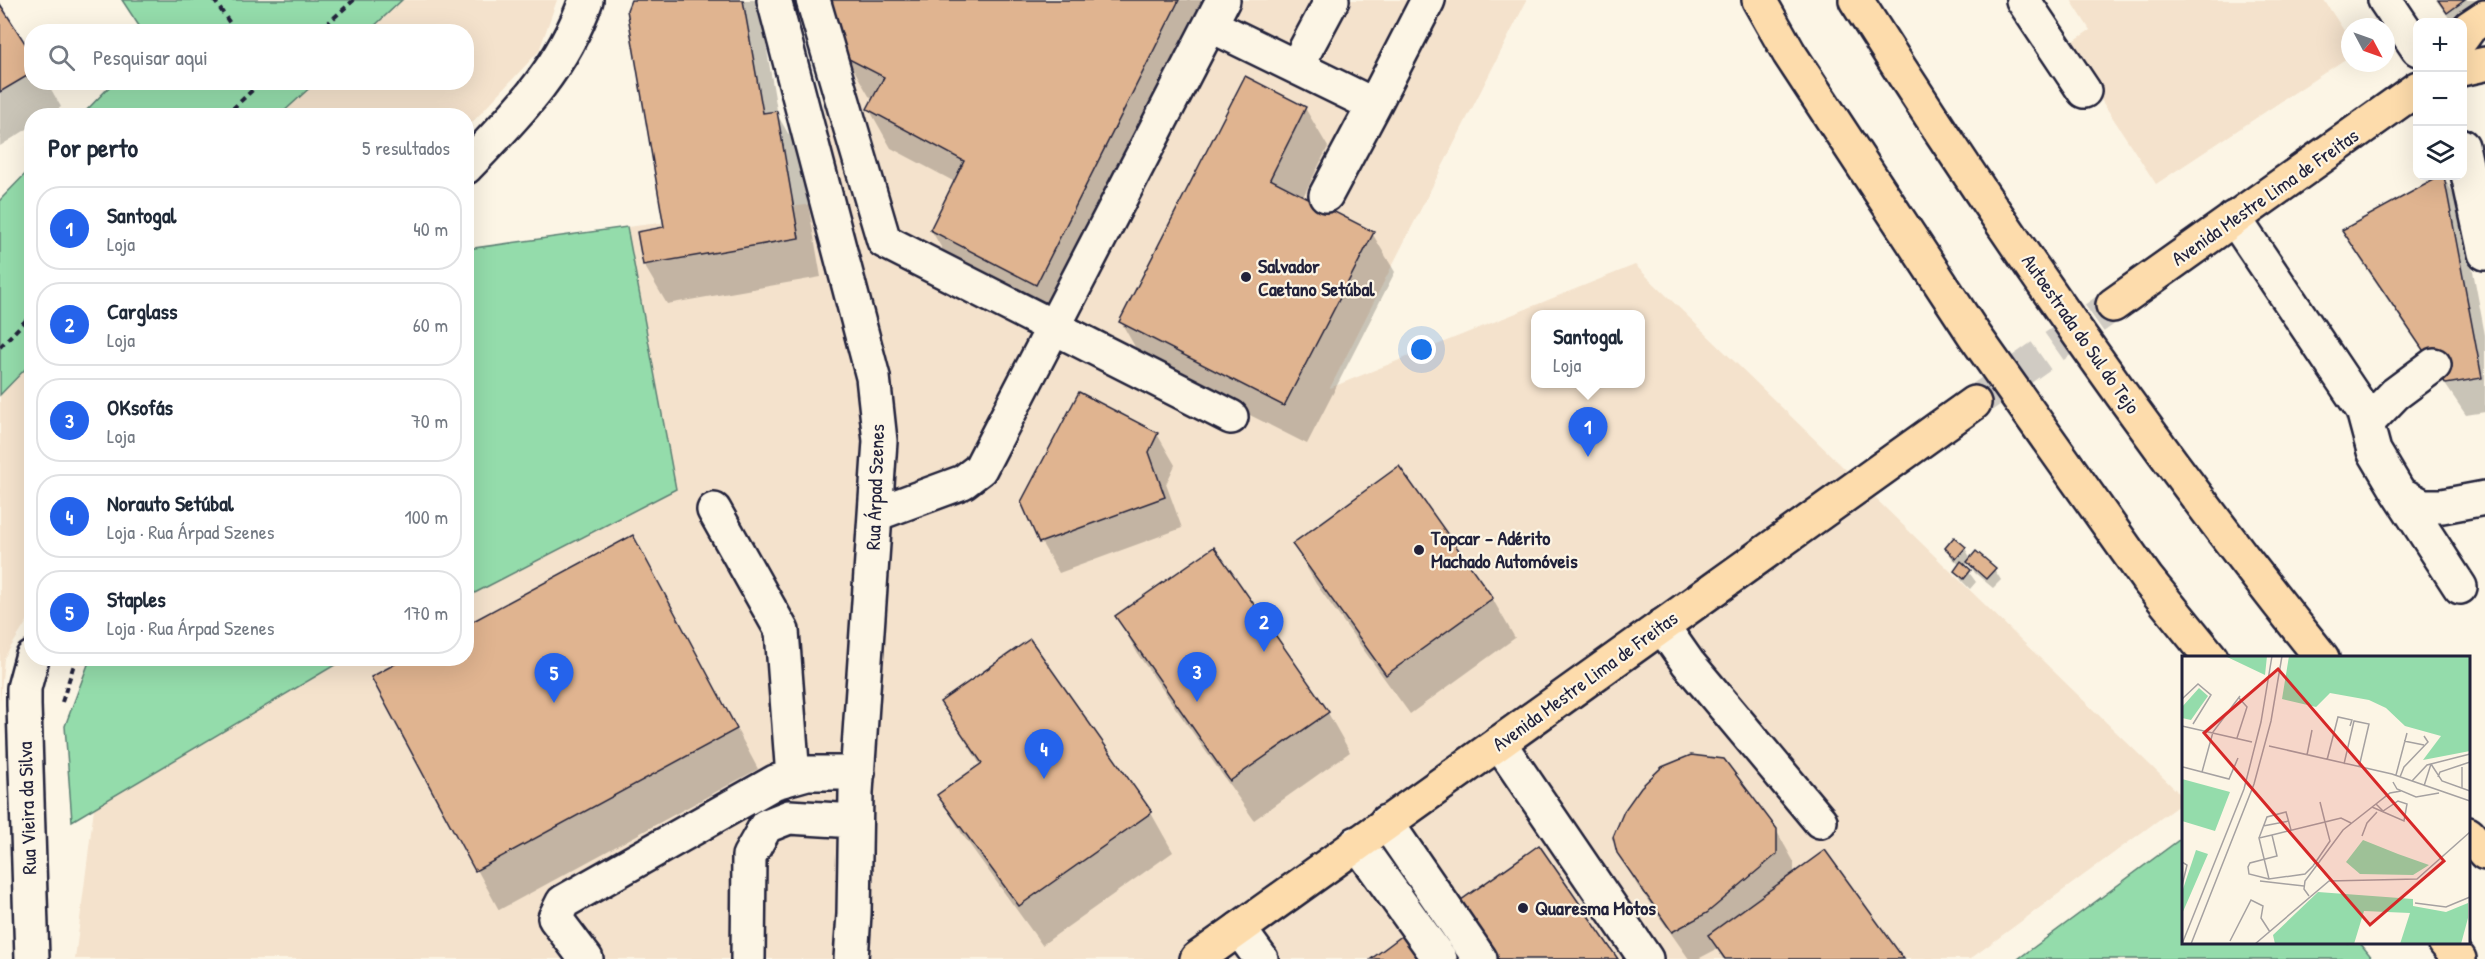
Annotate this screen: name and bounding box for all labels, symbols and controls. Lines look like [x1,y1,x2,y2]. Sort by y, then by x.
north arrow [2341,18,2395,72]
map controls [2413,18,2467,180]
button: + [2413,18,2467,72]
search box [24,24,474,90]
icon: search [45,41,78,74]
text: Pesquisar aqui [93,42,208,72]
button: − [2413,72,2467,126]
street label: Avenida Mestre Lima de Freitas [2166,122,2364,271]
button: layers [2413,126,2467,180]
text: Por perto [48,130,138,165]
text: 5 resultados [362,134,450,161]
text: Santogal [107,200,176,230]
text: 1 [66,215,73,242]
text: 40 m [413,215,448,242]
text: Loja [107,230,135,257]
street label: Autoestrada do Sul do Tejo [2016,249,2147,419]
place label: Salvador Caetano Setúbal [1258,252,1375,302]
marker: Salvador Caetano Setúbal [1239,270,1253,284]
text: Carglass [107,296,177,326]
popup [1531,310,1645,388]
text: 2 [65,311,74,338]
text: 60 m [413,311,448,338]
text: Santogal [1553,321,1623,351]
text: Loja [107,326,135,353]
your location [1407,335,1436,364]
text: Loja [1553,351,1581,378]
text: OKsofás [107,392,173,422]
text: 3 [65,407,74,434]
text: 70 m [411,407,448,434]
pin: 1 [1568,408,1608,457]
text: Loja [107,422,135,449]
street label: Rua Árpad Szenes [859,423,890,551]
text: Norauto Setúbal [107,488,234,518]
text: 4 [66,503,73,530]
text: 100 m [405,503,448,530]
text: Loja · Rua Árpad Szenes [107,518,274,545]
place label: Topcar - Adérito Machado Automóveis [1430,524,1578,574]
marker: Topcar - Adérito Machado Automóveis [1412,543,1426,557]
text: Staples [107,584,166,614]
text: 5 [65,599,74,626]
text: 170 m [404,599,448,626]
pin: 2 [1244,602,1284,652]
street label: Avenida Mestre Lima de Freitas [1487,604,1683,757]
text: Loja · Rua Árpad Szenes [107,614,274,641]
pin: 3 [1178,652,1216,702]
pin: 5 [534,654,574,703]
inset map [2182,656,2470,944]
pin: 4 [1024,730,1064,779]
street label: Rua Vieira da Silva [11,741,42,875]
place label: Quaresma Motos [1535,894,1656,921]
marker: Quaresma Motos [1516,901,1530,915]

